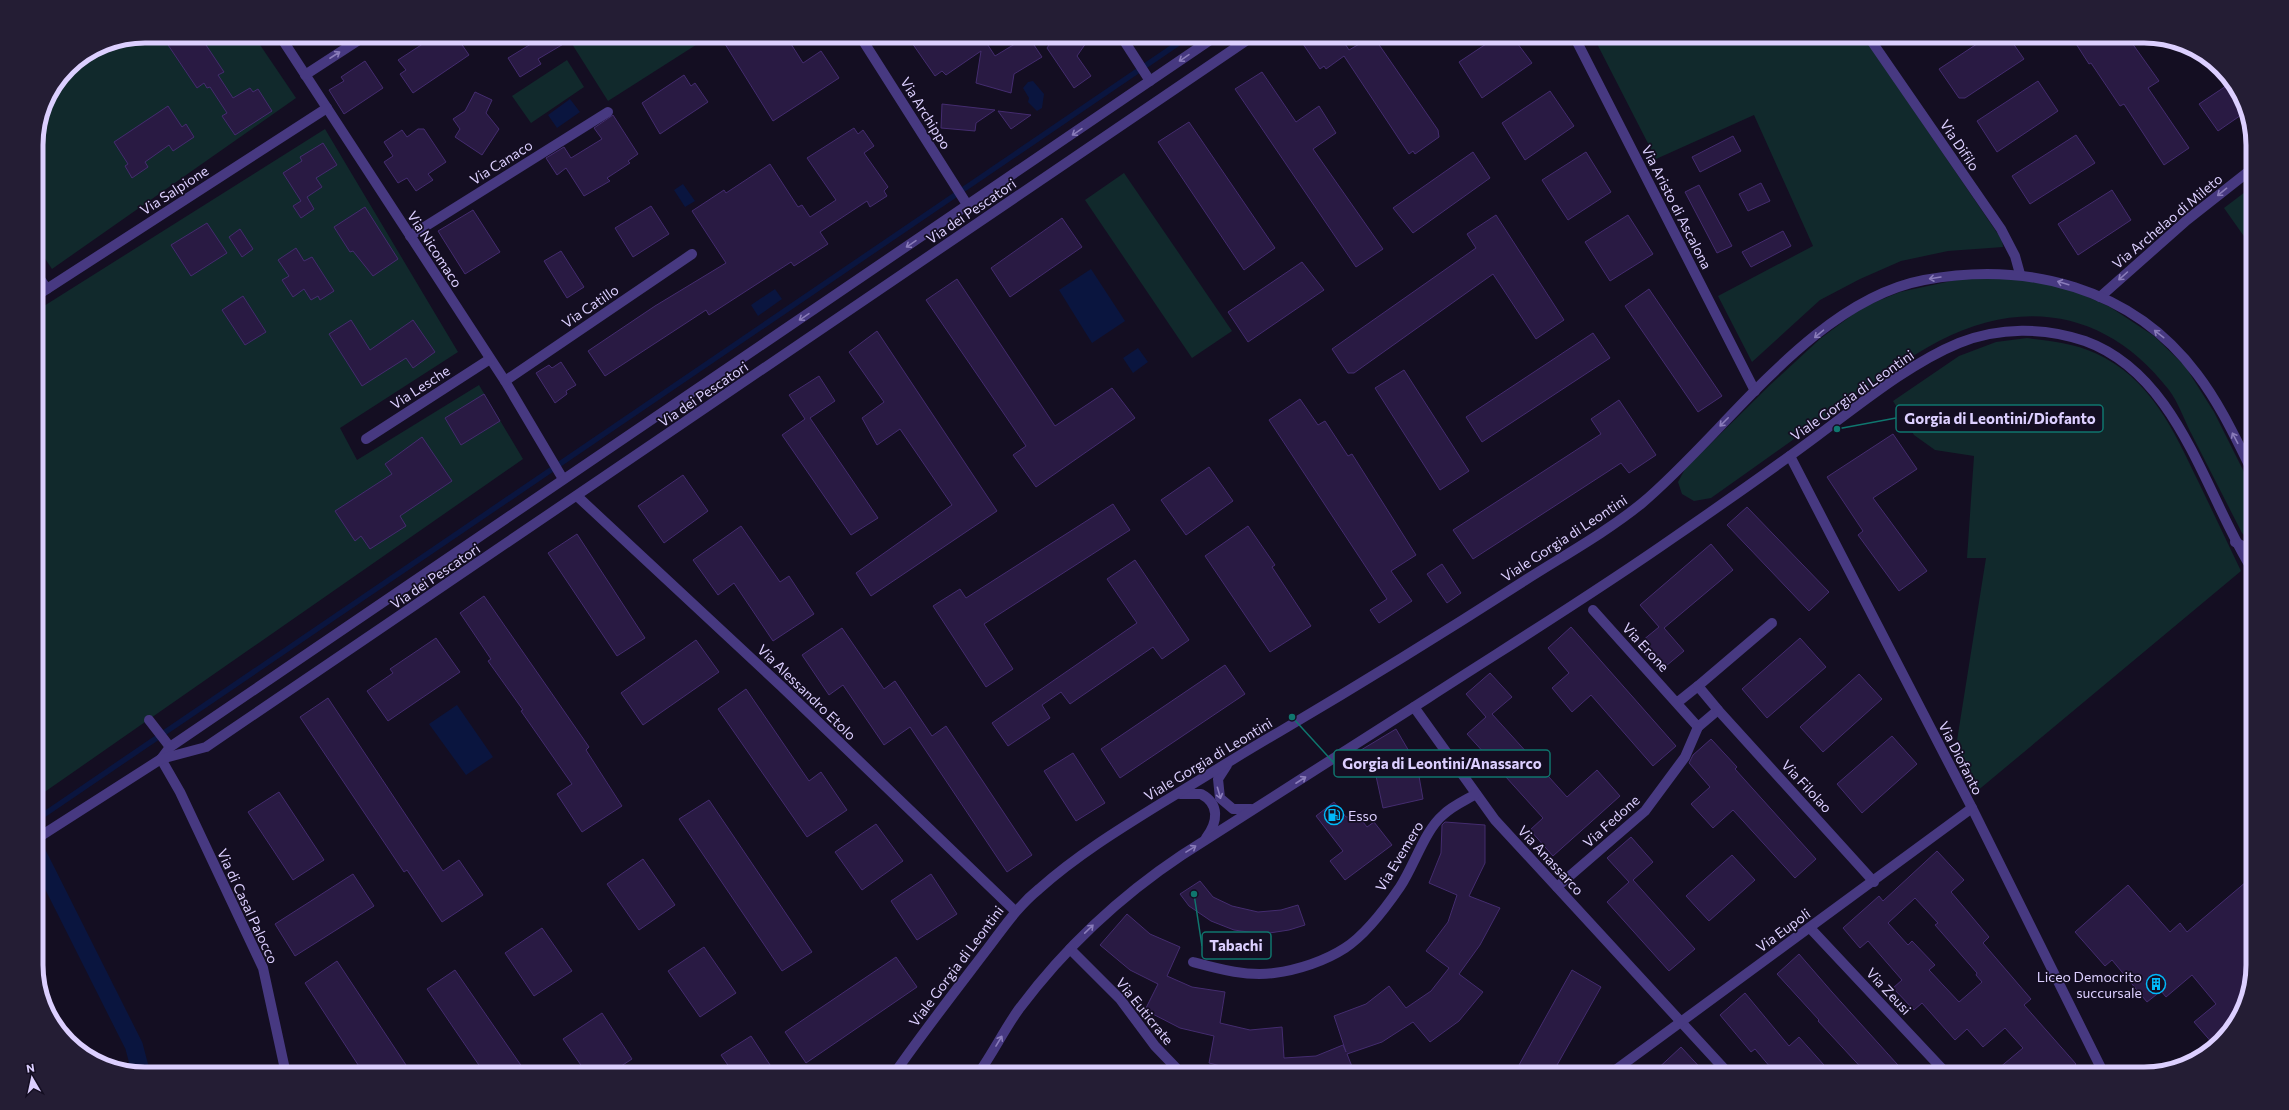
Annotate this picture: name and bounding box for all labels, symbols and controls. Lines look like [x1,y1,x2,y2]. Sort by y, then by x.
one-way arrow [329,51,341,59]
one-way arrow [1179,54,1190,62]
street label: Via Archippo [897,74,955,152]
street label: Via Difilo [1937,116,1983,174]
one-way arrow [1071,128,1083,136]
street label: Via Canaco [466,136,536,188]
street label: Via Aristo di Ascalona [1638,142,1716,272]
street label: Via Salpione [137,162,211,218]
street label: Via Archelao di Mileto [2108,170,2226,272]
street label: Via dei Pescatori [923,175,1019,247]
one-way arrow [2217,188,2228,196]
street label: Via Nicomaco [404,208,466,290]
one-way arrow [906,240,917,248]
one-way arrow [2118,272,2128,281]
one-way arrow [1929,274,1942,282]
one-way arrow [2057,279,2070,286]
street label: Via Catillo [558,281,622,331]
one-way arrow [798,313,809,321]
one-way arrow [1814,329,1825,338]
one-way arrow [2153,330,2164,339]
street label: Viale Gorgia di Leontini [1787,346,1917,444]
street label: Via dei Pescatori [655,358,751,430]
street label: Via Lesche [387,362,453,412]
callout: Gorgia di Leontini/Diofanto [1896,405,2103,432]
text: Gorgia di Leontini/Diofanto [1904,409,2096,427]
one-way arrow [1719,417,1729,427]
one-way arrow [2231,432,2238,444]
street label: Viale Gorgia di Leontini [1498,491,1630,585]
street label: Via dei Pescatori [387,540,483,612]
street label: Via Erone [1619,619,1673,675]
street label: Via Alessandro Etolo [754,641,860,743]
street label: Viale Gorgia di Leontini [1141,714,1275,804]
street label: Via Diofanto [1935,718,1987,798]
callout: Gorgia di Leontini/Anassarco [1334,750,1550,777]
text: Gorgia di Leontini/Anassarco [1342,754,1542,772]
street label: Via Filolao [1778,756,1836,816]
one-way arrow [1295,776,1306,784]
one-way arrow [1216,787,1223,800]
street label: Via Fedone [1579,791,1643,851]
fuel station icon: Esso [1323,804,1345,826]
place label: Esso [1348,807,1377,824]
street label: Via Evemero [1371,818,1427,894]
street label: Via Anassarco [1514,822,1588,898]
one-way arrow [1185,845,1196,853]
street label: Via di Casal Palocco [214,846,282,966]
street label: Viale Gorgia di Leontini [905,902,1007,1030]
street label: Via Eupoli [1752,905,1814,955]
one-way arrow [1084,924,1094,934]
callout: Tabachi [1202,932,1271,959]
text: Tabachi [1209,936,1263,954]
street label: Via Zeusi [1863,964,1915,1018]
place label: Liceo Democrito succursale [2037,968,2142,1001]
building icon: Liceo Democrito succursale [2145,973,2167,995]
street label: Via Euticrate [1113,974,1177,1048]
one-way arrow [996,1035,1004,1047]
north arrow [12,1058,52,1098]
text: N [25,1061,35,1075]

